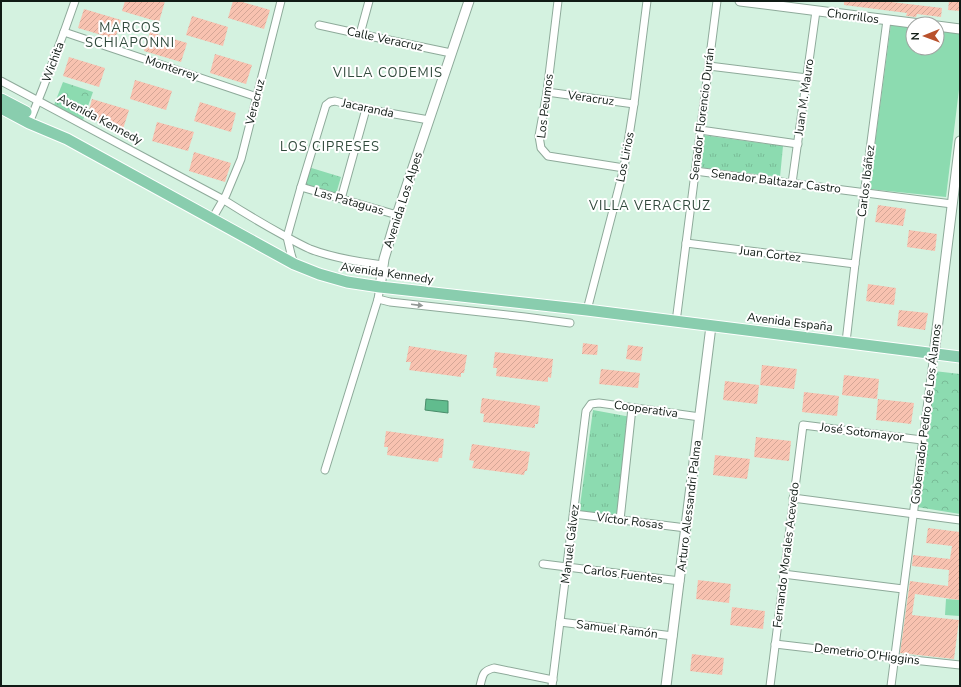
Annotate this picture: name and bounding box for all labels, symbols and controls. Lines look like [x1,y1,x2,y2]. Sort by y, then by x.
street label: Chorrillos [826,5,880,27]
north arrow [905,16,945,56]
district label: MARCOS SCHIAPONNI [85,19,175,52]
street label: Calle Veracruz [345,23,425,55]
text: N [908,32,923,40]
street label: Wichita [38,40,68,84]
street label: Senador Florencio Durán [686,47,718,181]
street label: Monterrey [143,52,202,84]
street label: Juan M. Mauro [791,57,817,137]
district label: VILLA CODEMIS [332,64,443,82]
street label: Los Peumos [533,72,557,139]
street label: Veracruz [241,77,269,128]
street label: Veracruz [566,87,616,109]
street label: Avenida Kennedy [55,90,146,148]
street label: Jacaranda [339,94,396,121]
street label: Los Lirios [612,130,638,183]
district label: LOS CIPRESES [280,138,380,156]
street label: Carlos Ibáñez [854,144,878,218]
street label: Avenida Los Alpes [380,150,426,250]
street label: Senador Baltazar Castro [710,165,842,197]
street label: Las Pataguas [312,183,386,219]
district label: VILLA VERACRUZ [588,197,711,215]
street label: Juan Cortez [737,242,802,266]
street label: Avenida Kennedy [339,259,435,288]
one-way arrow [411,302,423,309]
street label: Avenida España [746,309,834,335]
street label: Gobernador Pedro de Los Álamos [907,323,945,505]
street label: Cooperativa [613,397,679,421]
street label: José Sotomayor [818,419,905,445]
street label: Arturo Alessandri Palma [673,439,705,573]
street label: Fernando Morales Acevedo [769,481,803,629]
street label: Manuel Gálvez [557,503,583,585]
street label: Víctor Rosas [595,509,665,533]
street label: Carlos Fuentes [582,561,664,587]
street label: Samuel Ramón [575,616,659,642]
street label: Demetrio O'Higgins [813,640,921,668]

